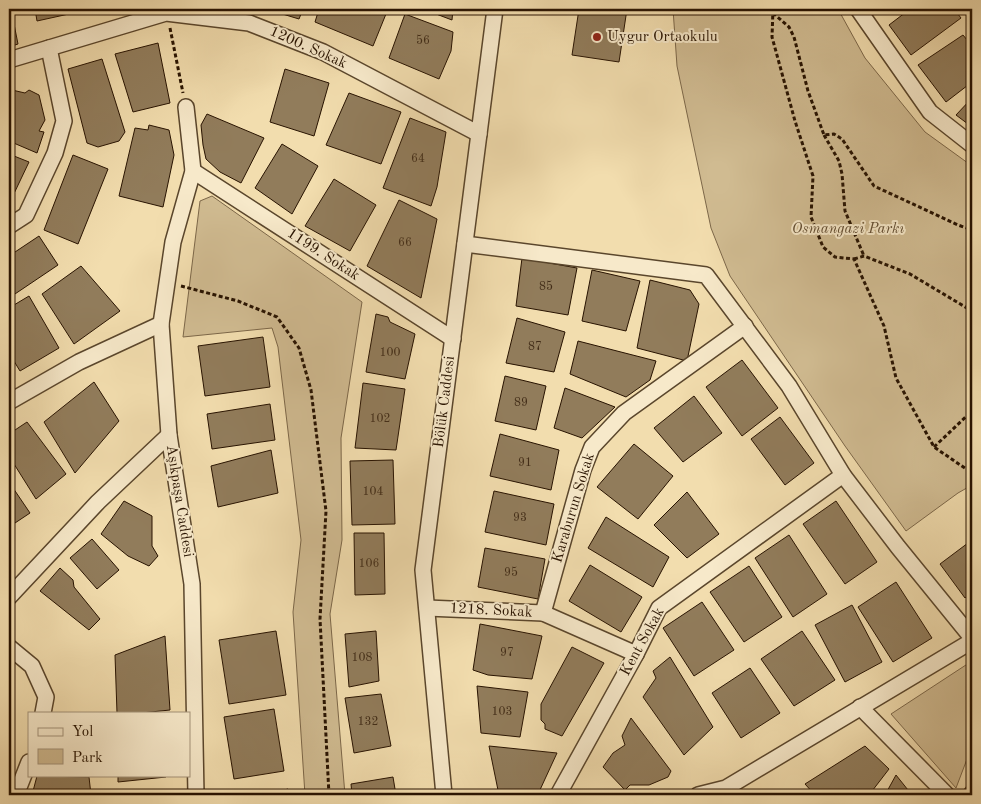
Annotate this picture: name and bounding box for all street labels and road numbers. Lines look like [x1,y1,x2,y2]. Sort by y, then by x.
street label: 1200. Sokak [267,24,349,72]
street label: 1199. Sokak [284,226,362,284]
street label: Bölük Caddesi [432,355,458,449]
street label: Aşıkpaşa Caddesi [163,444,195,558]
street label: Karaburun Sokak [550,451,598,565]
street label: 1218. Sokak [449,601,533,621]
street label: Kent Sokak [618,605,668,679]

